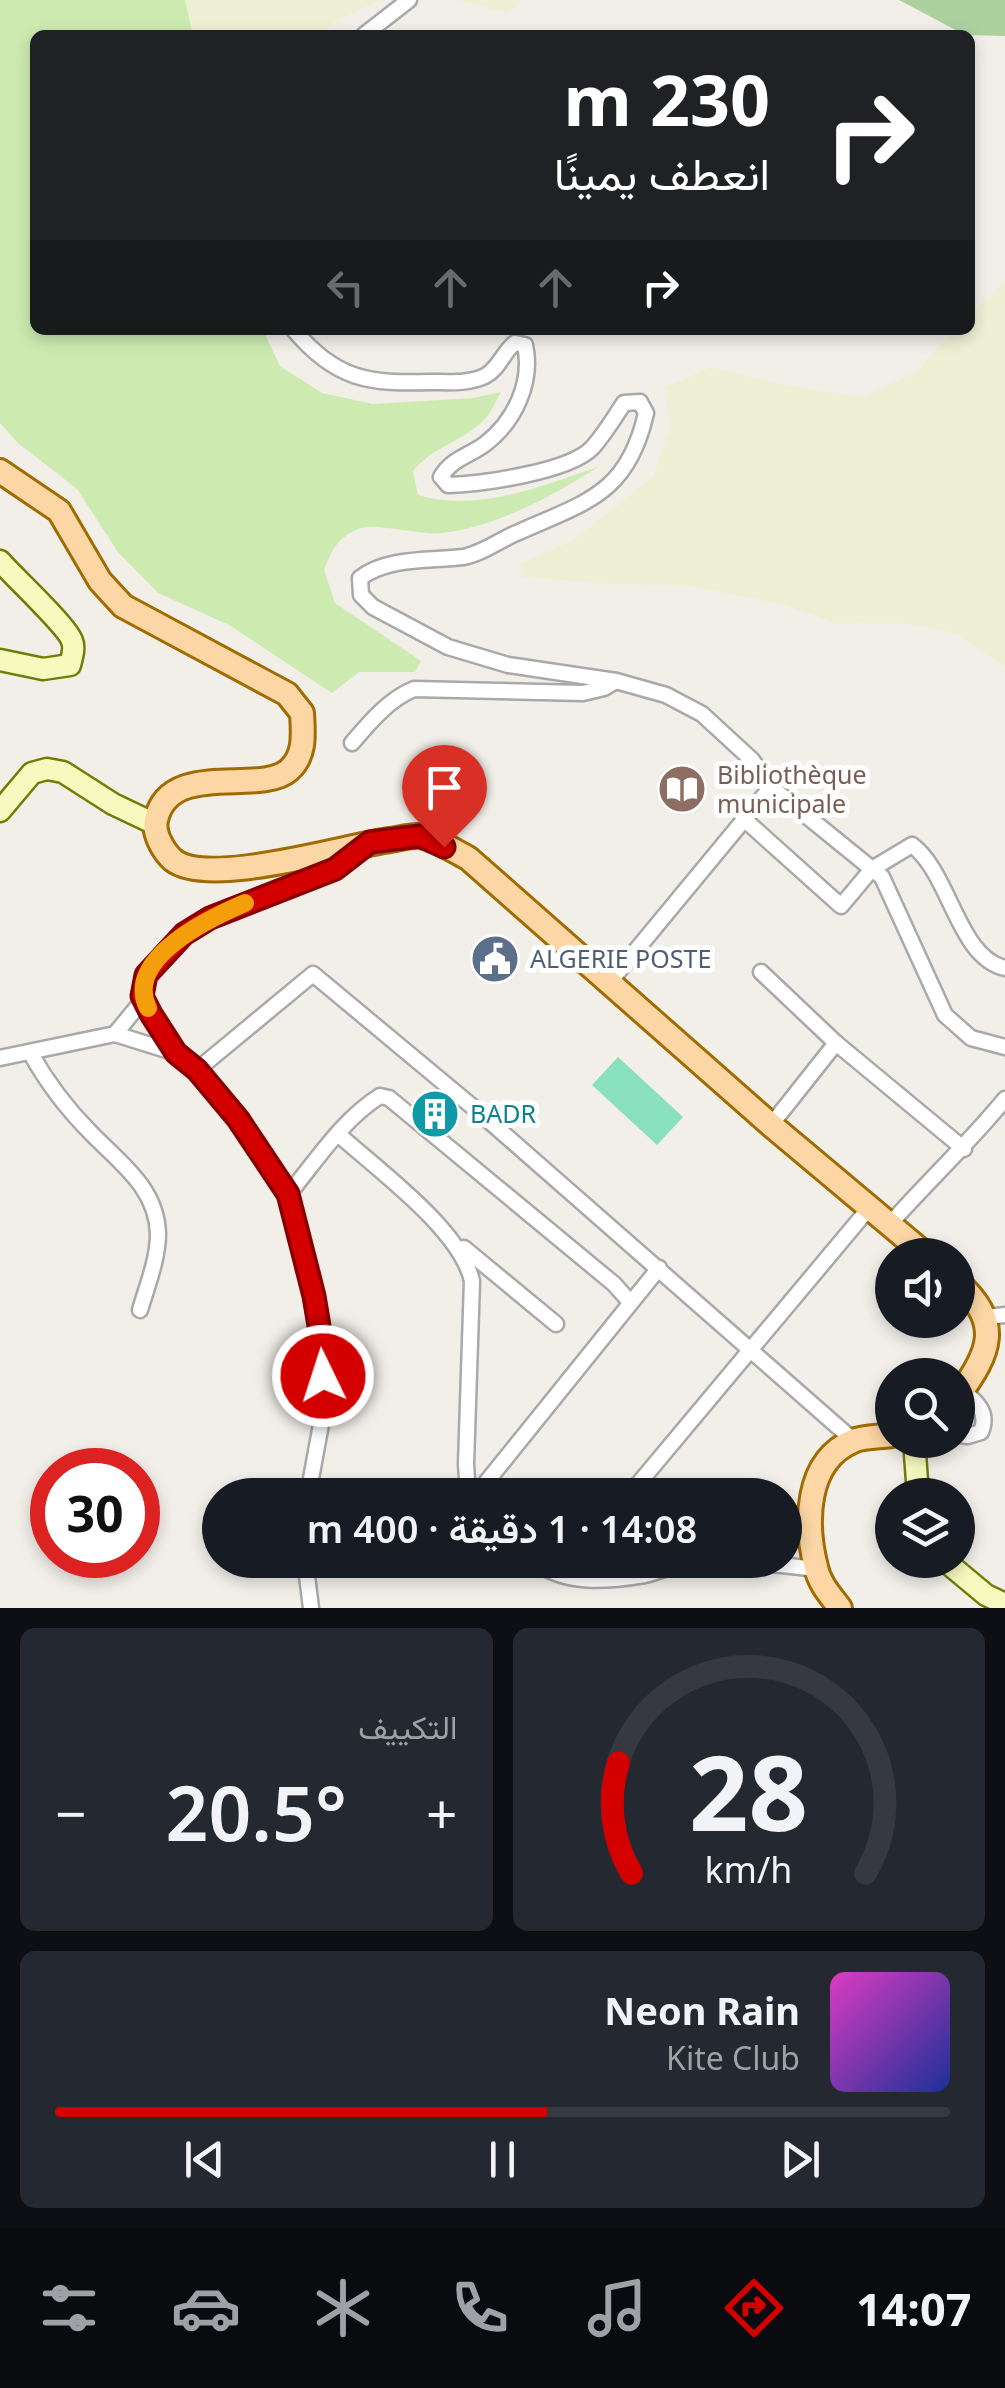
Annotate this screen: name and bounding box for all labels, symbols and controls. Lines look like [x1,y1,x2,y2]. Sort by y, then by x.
text: 230 m [563,51,770,147]
icon: right [805,70,935,200]
text: انعطف يمينًا [554,142,770,203]
icon: left [318,260,373,315]
icon: ahead [423,260,478,315]
icon: ahead [528,260,583,315]
icon: right [633,260,688,315]
pin [402,745,487,848]
place label: Bibliothèque municipale [717,757,867,820]
icon: arrive [417,760,472,815]
library icon: Bibliothèque municipale [656,763,708,815]
public building icon: ALGERIE POSTE [469,933,521,985]
place label: ALGERIE POSTE [530,941,711,975]
building icon: BADR [409,1088,461,1140]
place label: BADR [470,1096,536,1130]
map controls [875,1238,975,1578]
button: sound [875,1238,975,1338]
position arrow [271,1324,375,1428]
button: search [875,1358,975,1458]
speed limit sign: 30 [30,1448,160,1578]
button: layers [875,1478,975,1578]
text: 14:08 · 1 دقيقة · 400 m [307,1502,697,1554]
text: التكييف [358,1705,458,1748]
text: 28 [689,1720,808,1861]
text: 20.5° [166,1761,347,1863]
text: − [55,1775,86,1850]
text: + [426,1775,457,1850]
text: km/h [705,1845,793,1893]
text: Neon Rain [604,1984,800,2036]
text: Kite Club [666,2036,800,2079]
icon: previous [177,2132,232,2187]
icon: pause [475,2132,530,2187]
icon: next [773,2132,828,2187]
icon: filters [34,2273,104,2343]
icon: car [171,2273,241,2343]
icon: climate [308,2273,378,2343]
icon: phone [445,2273,515,2343]
icon: music [582,2273,652,2343]
icon: directions [719,2273,789,2343]
text: 14:07 [856,2278,971,2339]

